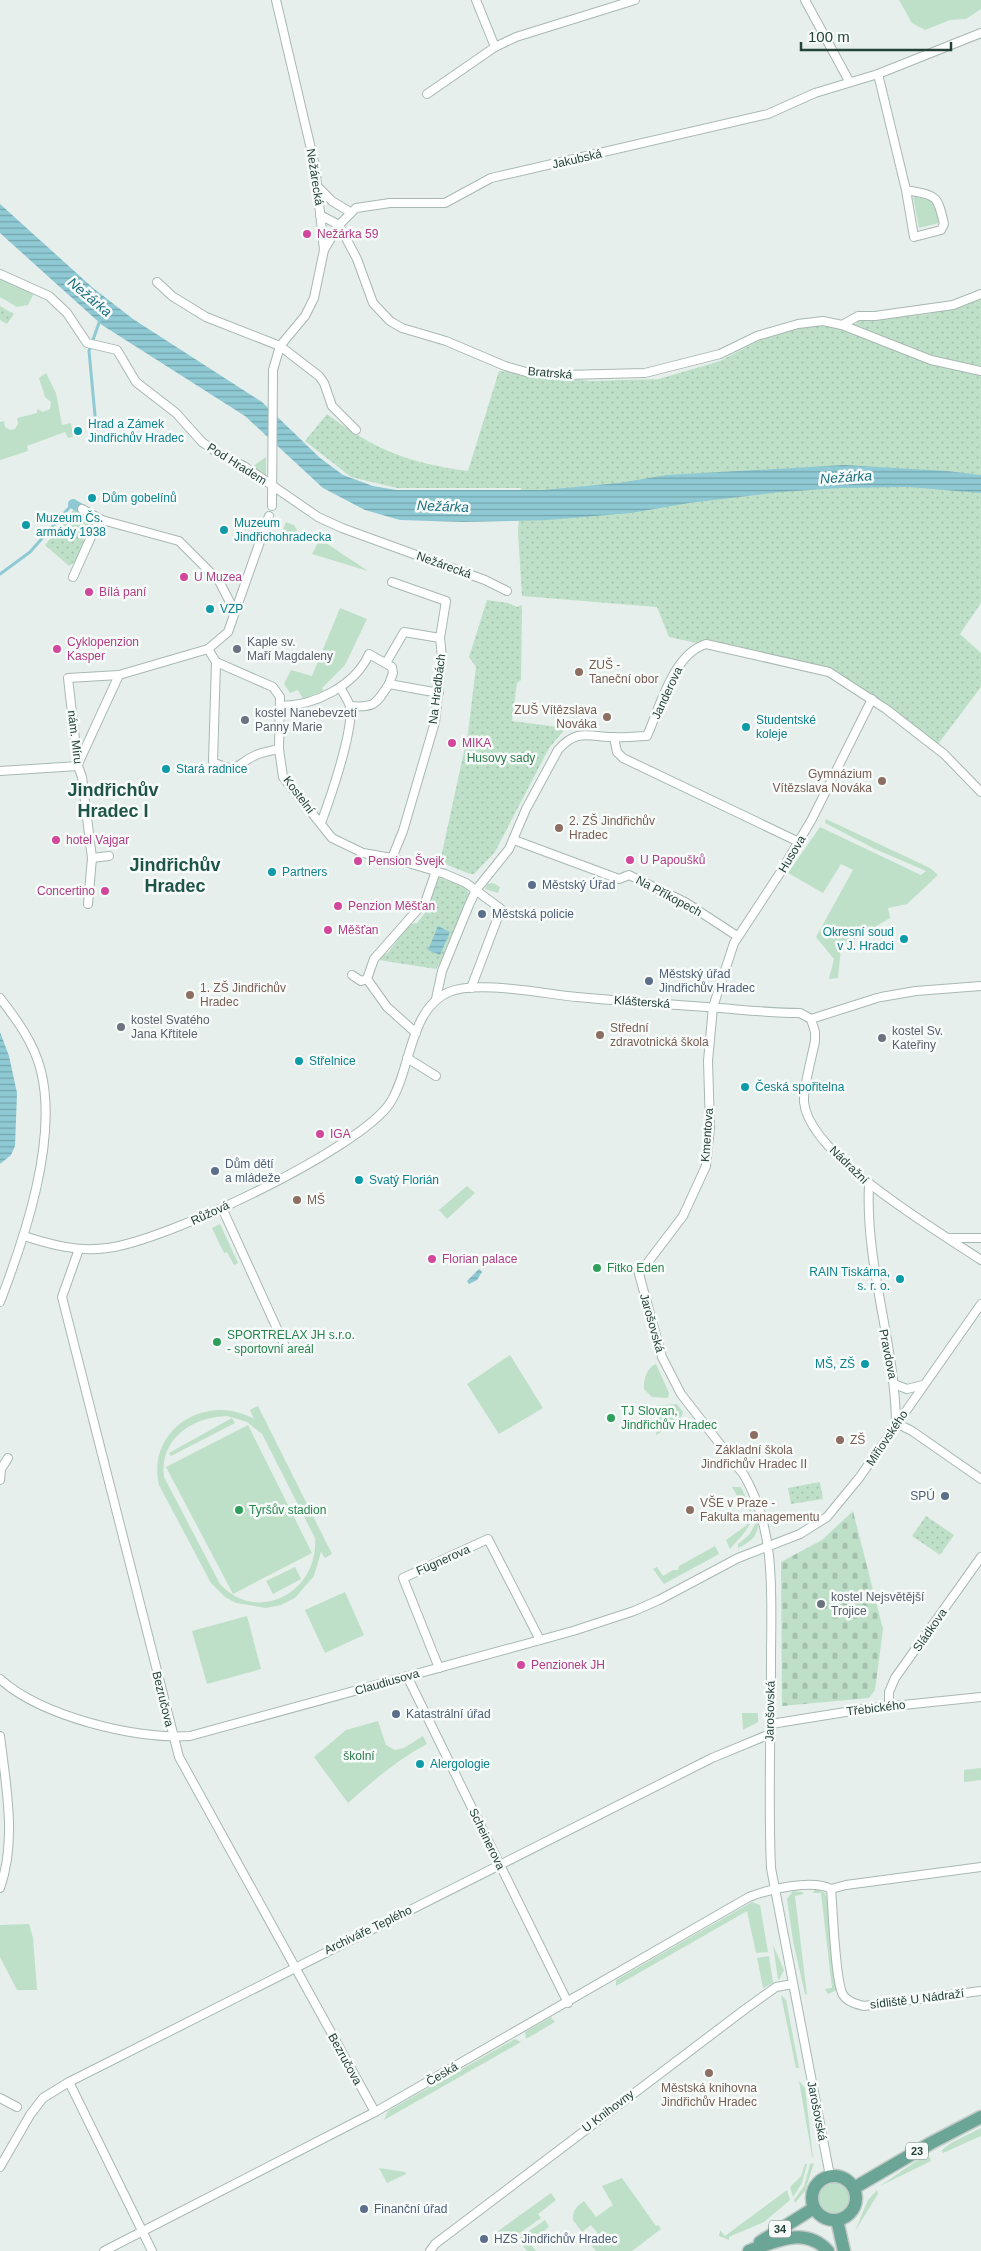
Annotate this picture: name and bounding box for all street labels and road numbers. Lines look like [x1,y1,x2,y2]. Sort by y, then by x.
street label: Jakubská [551,146,604,172]
street label: Nežárecká [304,148,326,207]
street label: Bratrská [527,364,573,382]
street label: Pod Hradem [205,440,269,488]
street label: Nežárecká [415,549,474,581]
street label: Na Hradbách [426,653,448,725]
street label: Janderova [649,664,685,721]
street label: nám. Míru [65,709,85,765]
street label: Kostelní [280,773,318,817]
street label: Husova [776,833,809,875]
street label: Na Příkopech [634,873,704,919]
street label: Klášterská [614,993,671,1011]
street label: Kmentova [698,1107,716,1162]
street label: Nádražní [827,1143,872,1187]
street label: Růžová [189,1198,232,1228]
street label: Jarošovská [637,1292,667,1354]
street label: Pravdova [876,1328,900,1381]
street label: Miřiovského [863,1407,911,1468]
street label: Fügnerova [414,1542,472,1578]
street label: Sládkova [910,1606,950,1654]
street label: Claudiusova [353,1666,421,1698]
street label: Bezručova [149,1670,177,1729]
street label: Jarošovská [762,1680,778,1741]
street label: Třebického [846,1697,907,1719]
street label: Scheinerova [466,1806,508,1872]
street label: Archiváře Teplého [322,1903,414,1957]
street label: sídliště U Nádraží [869,1986,966,2012]
street label: Bezručova [325,2031,365,2087]
street label: Česká [423,2058,461,2089]
street label: Jarošovská [804,2080,830,2142]
street label: U Knihovny [579,2087,637,2135]
road number: 23 [906,2142,928,2160]
road number: 34 [769,2220,791,2238]

